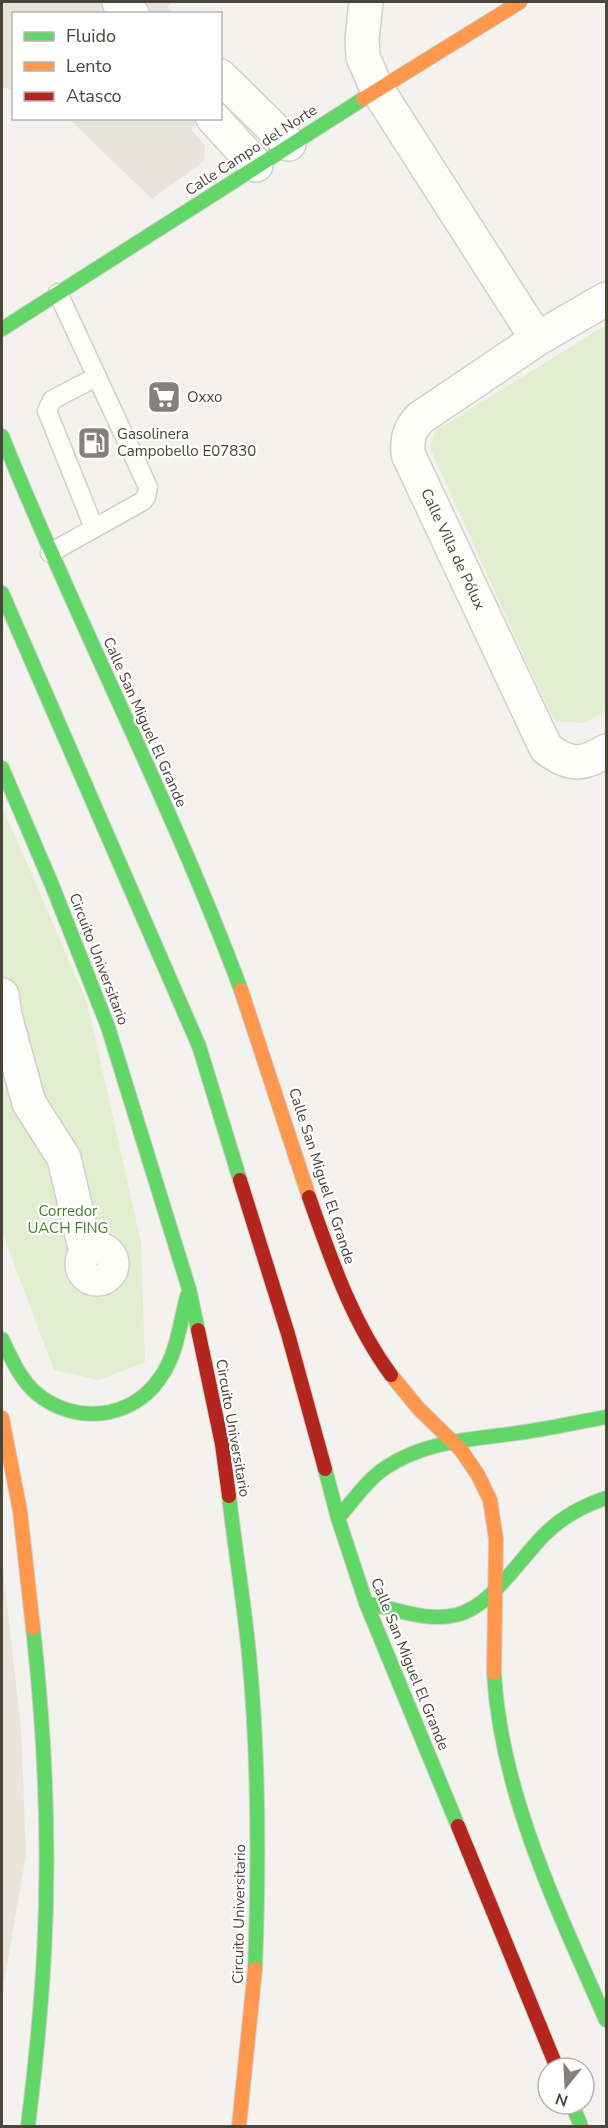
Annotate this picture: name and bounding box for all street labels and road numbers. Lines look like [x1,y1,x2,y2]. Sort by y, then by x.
street label: Calle Campo del Norte [181,100,321,200]
street label: Calle Villa de Pólux [416,485,490,613]
street label: Calle San Miguel El Grande [98,634,192,810]
street label: Circuito Universitario [65,890,133,1028]
street label: Calle San Miguel El Grande [284,1085,360,1267]
street label: Circuito Universitario [211,1357,255,1499]
street label: Calle San Miguel El Grande [366,1575,454,1753]
street label: Circuito Universitario [228,1844,250,1984]

